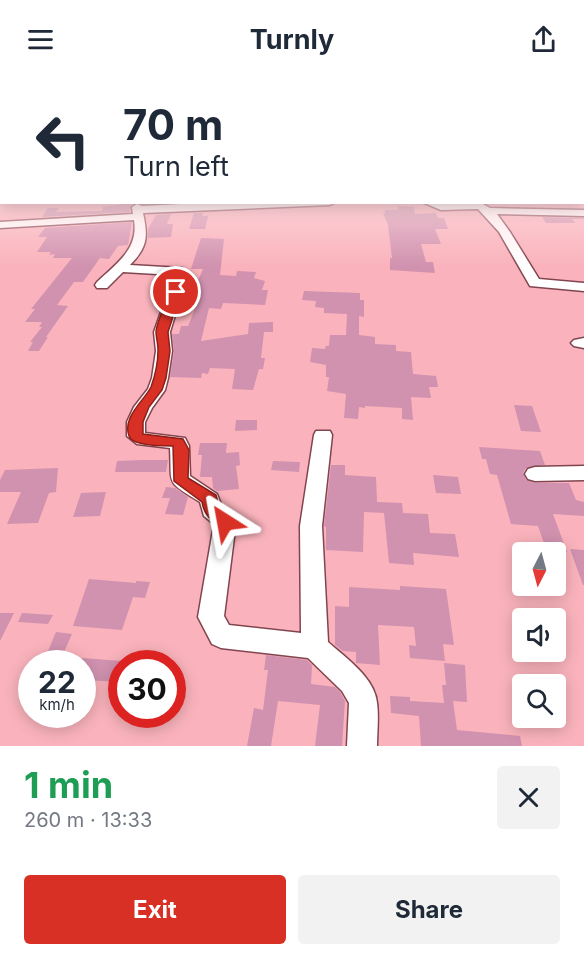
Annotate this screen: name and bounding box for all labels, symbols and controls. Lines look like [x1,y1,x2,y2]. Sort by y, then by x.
icon: menu [24,23,57,56]
text: Turnly [250,23,334,56]
icon: share [527,23,560,56]
text: 70 m [123,99,223,150]
icon: left [24,102,102,180]
text: Turn left [123,150,229,183]
pin [150,266,201,317]
icon: arrive [159,275,192,308]
position arrow [193,490,257,554]
north arrow [512,542,566,596]
map controls [512,542,566,728]
button: sound [512,608,566,662]
speed limit sign: 30 [108,650,186,728]
text: 22 [38,664,76,700]
button: search [512,674,566,728]
text: km/h [39,695,75,714]
text: 1 min [24,763,113,807]
button: close [497,766,560,829]
text: 260 m · 13:33 [24,808,152,832]
button: Exit [24,875,286,944]
button: Share [298,875,560,944]

